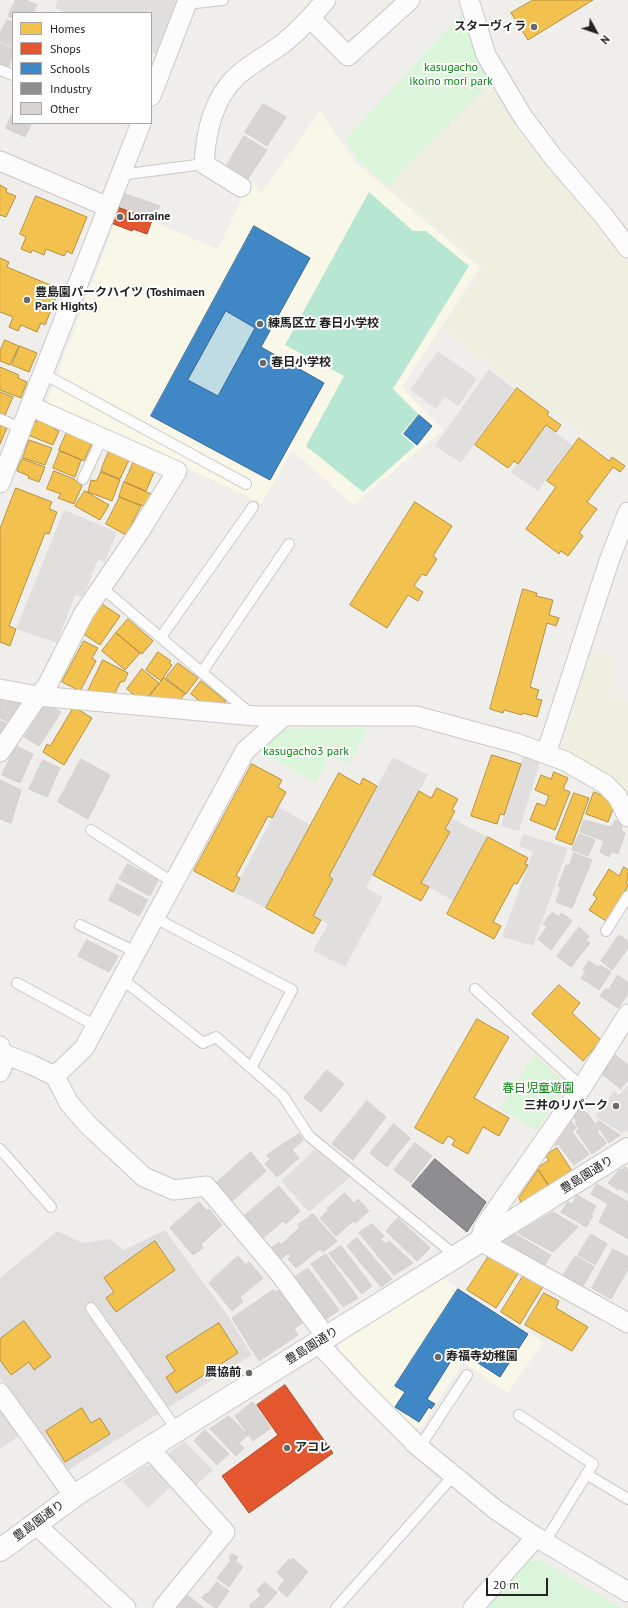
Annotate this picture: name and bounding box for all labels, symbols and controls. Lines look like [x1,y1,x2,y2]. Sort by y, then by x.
legend [12,12,152,124]
north arrow [576,12,616,52]
place label: スターヴィラ [454,20,526,34]
text: Homes [50,21,85,36]
marker: スターヴィラ [529,22,539,32]
text: N [598,32,613,47]
text: Shops [50,41,81,56]
text: Schools [50,61,90,76]
park label: kasugacho ikoino mori park [409,61,493,89]
text: Industry [50,81,92,96]
text: Other [50,101,79,116]
place label: Lorraine [128,210,170,224]
marker: Lorraine [115,212,125,222]
place label: 豊島園パークハイツ (Toshimaen Park Hights) [35,286,205,314]
marker: 豊島園パークハイツ (Toshimaen Park Hights) [22,295,32,305]
place label: 練馬区立 春日小学校 [268,317,379,331]
marker: 練馬区立 春日小学校 [255,319,265,329]
place label: 春日小学校 [271,356,331,370]
marker: 春日小学校 [258,358,268,368]
park label: kasugacho3 park [263,745,349,759]
park label: 春日児童遊園 [502,1082,574,1096]
place label: 三井のリパーク [524,1099,608,1113]
marker: 三井のリパーク [611,1101,621,1111]
street label: 豊島園通り [558,1153,616,1197]
street label: 豊島園通り [283,1324,341,1368]
place label: 寿福寺幼稚園 [446,1350,518,1364]
marker: 寿福寺幼稚園 [433,1352,443,1362]
place label: 農協前 [205,1366,241,1380]
marker: 農協前 [244,1368,254,1378]
place label: アコレ [295,1441,331,1455]
marker: アコレ [282,1443,292,1453]
street label: 豊島園通り [10,1498,68,1544]
scale bar [488,1570,550,1596]
text: 20 m [493,1577,519,1592]

